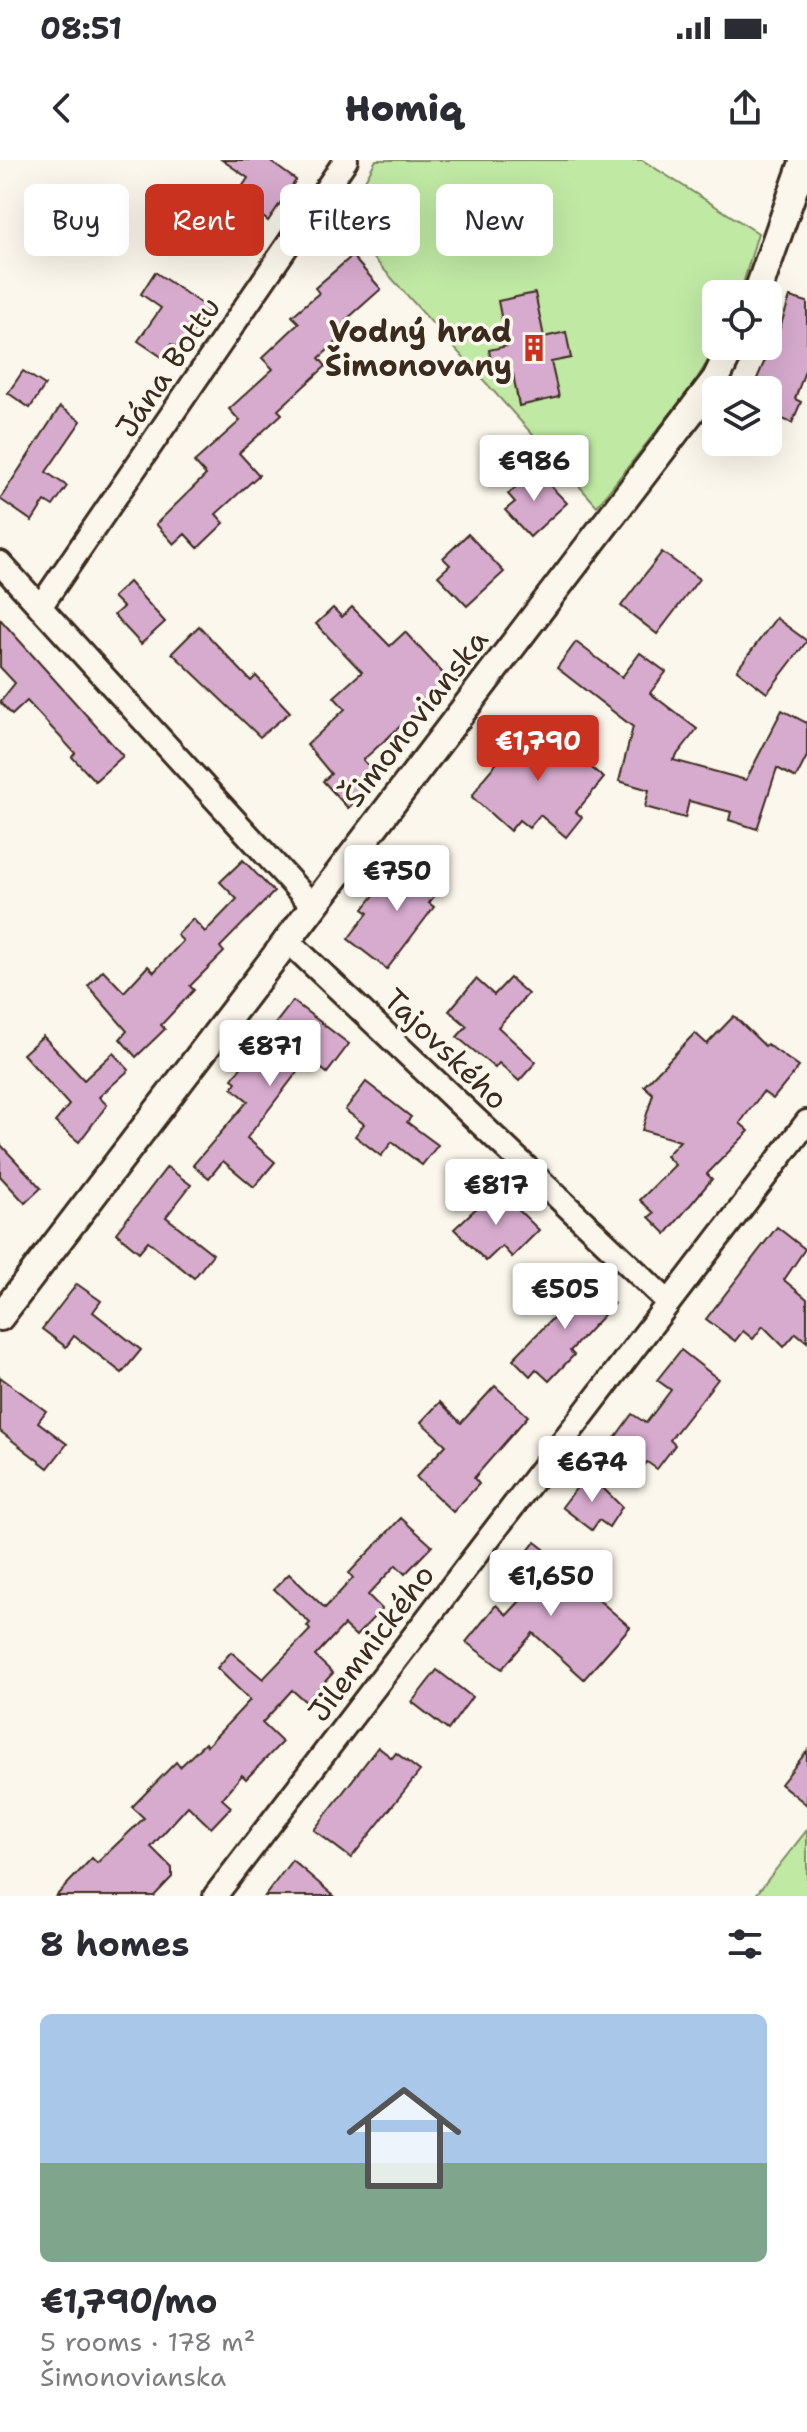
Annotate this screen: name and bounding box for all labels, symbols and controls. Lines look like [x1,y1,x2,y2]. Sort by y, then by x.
text: 08:51 [40,8,122,49]
text: Homiq [345,84,462,133]
icon: back [40,86,84,130]
icon: share [723,86,767,130]
chip: Buy [24,184,129,256]
chip: Rent [145,184,264,256]
chip: Filters [280,184,420,256]
chip: New [436,184,553,256]
map controls [702,280,782,456]
button: locate [702,280,782,360]
street label: Jána Bottu [106,289,230,445]
place label: Vodný hrad Šimonovany [325,311,512,386]
building icon: Vodný hrad Šimonovany [519,333,549,363]
button: layers [702,376,782,456]
pin: €986 [487,435,581,503]
text: €986 [498,443,570,478]
street label: Šimonovianska [333,621,497,815]
pin: €1,790 [473,715,603,783]
text: €1,790 [495,723,581,758]
pin: €750 [350,845,444,913]
text: €750 [362,853,432,888]
street label: Tajovského [375,979,517,1119]
pin: €871 [223,1020,317,1088]
text: €871 [238,1028,302,1063]
pin: €817 [449,1159,543,1227]
text: €817 [463,1167,529,1202]
pin: €505 [518,1263,612,1331]
text: €505 [531,1271,599,1306]
pin: €674 [545,1436,639,1504]
text: €674 [557,1444,627,1479]
pin: €1,650 [486,1550,616,1618]
street label: Jilemnického [298,1556,444,1730]
text: €1,650 [508,1558,594,1593]
text: 8 homes [40,1921,189,1967]
icon: filters [723,1922,767,1966]
icon: home [332,2066,476,2210]
text: €1,790/mo [40,2278,218,2324]
text: 5 rooms · 178 m² [40,2324,256,2359]
text: Šimonovianska [40,2359,226,2394]

